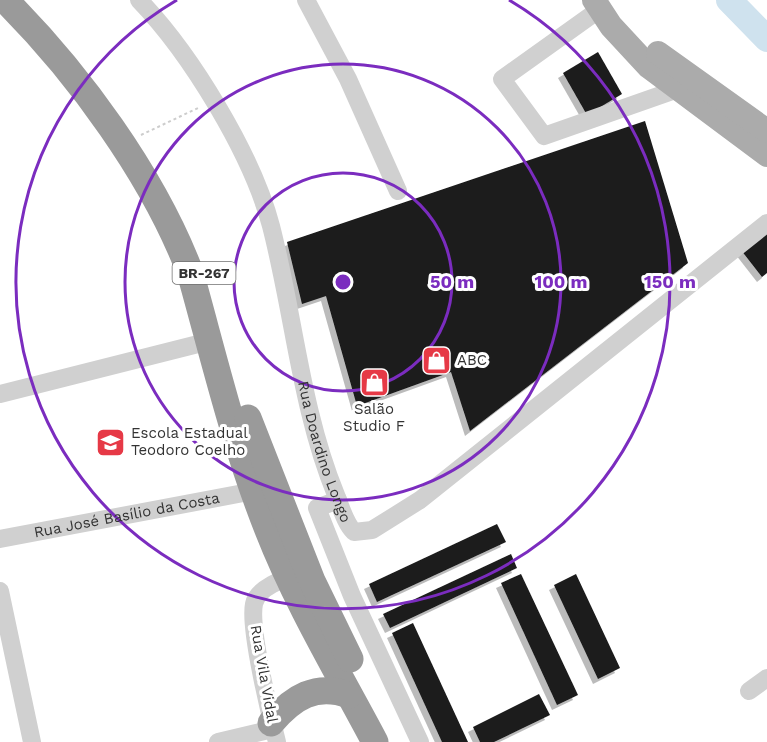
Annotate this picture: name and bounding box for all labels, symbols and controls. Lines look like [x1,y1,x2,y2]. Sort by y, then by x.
road number: BR-267 [172,262,236,284]
text: 50 m [430,271,474,292]
text: 100 m [534,271,588,292]
text: 150 m [644,271,696,292]
centre of rings [333,272,353,292]
shop icon: ABC [420,344,452,376]
place label: ABC [457,351,487,369]
shop icon: Salão Studio F [358,366,390,398]
street label: Rua Doardino Longo [294,379,355,525]
place label: Salão Studio F [343,400,405,435]
place label: Escola Estadual Teodoro Coelho [131,424,248,459]
school or university icon: Escola Estadual Teodoro Coelho [94,426,126,458]
street label: Rua José Basílio da Costa [32,489,222,541]
street label: Rua Vila Vidal [247,624,282,725]

